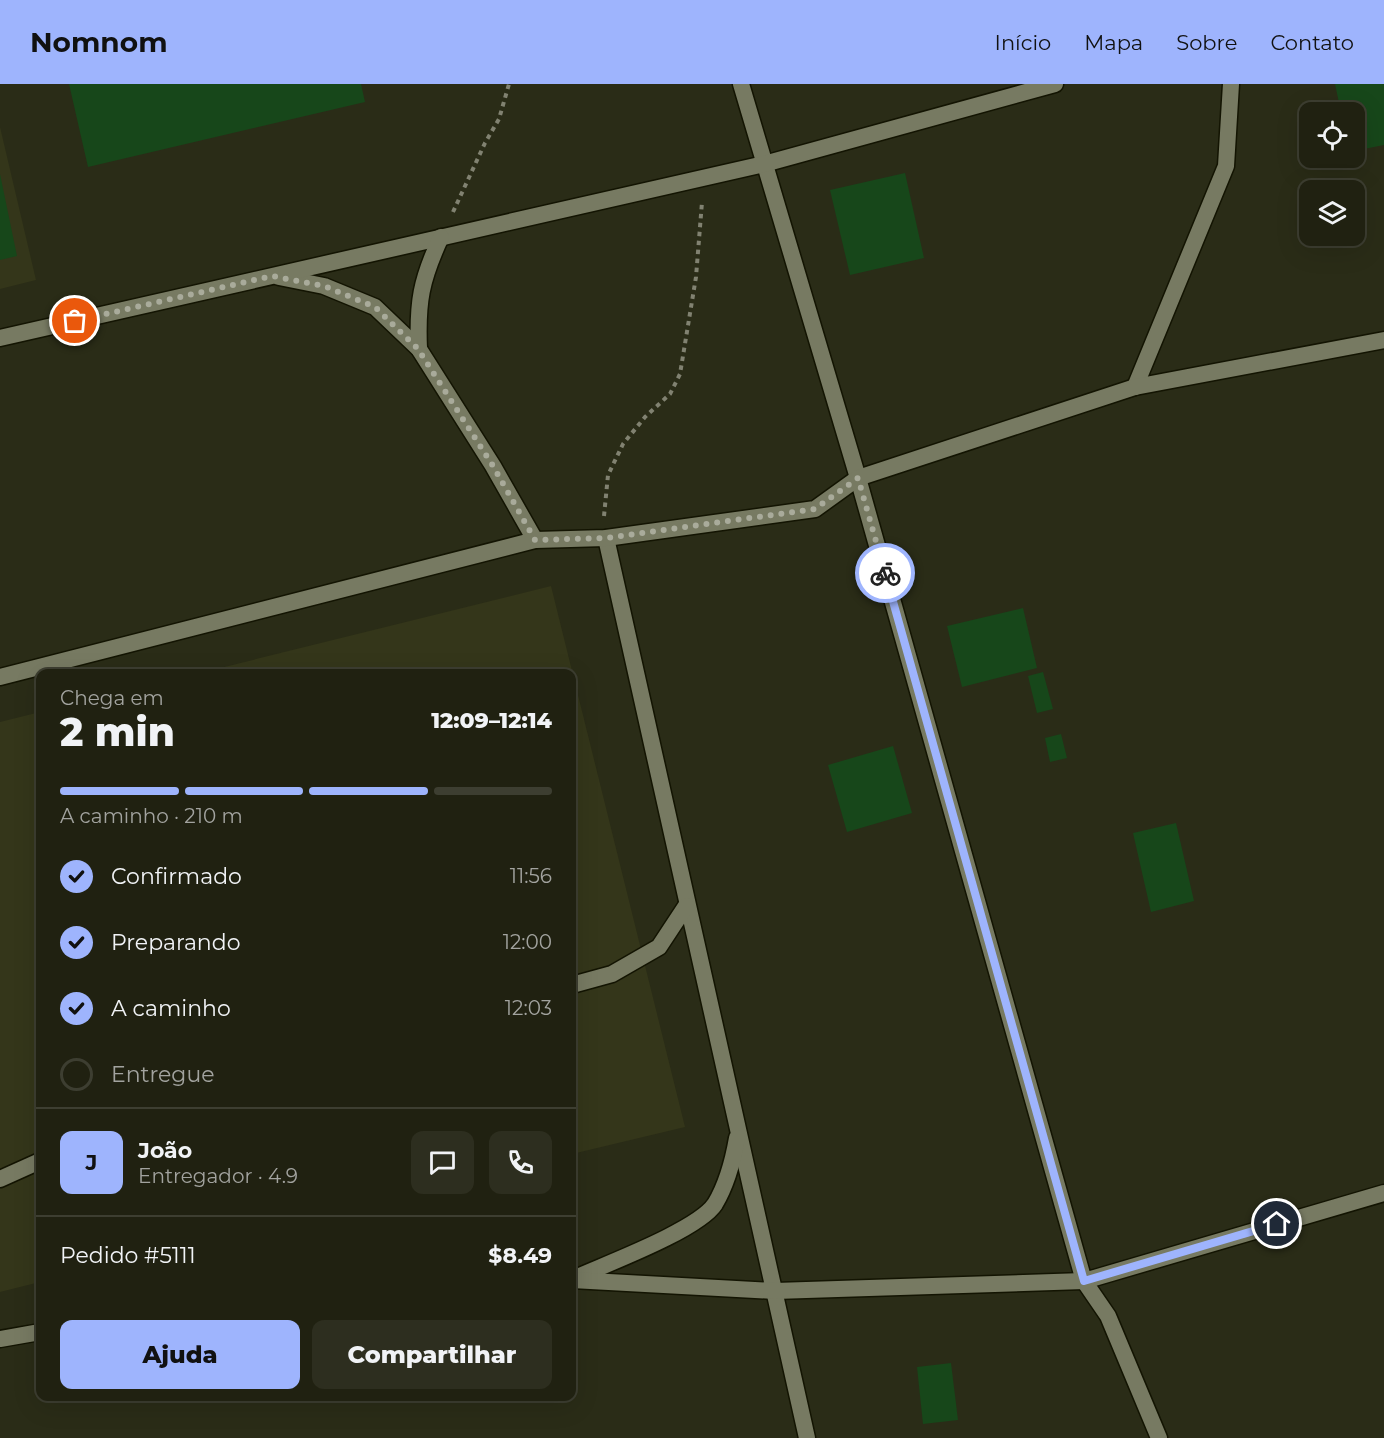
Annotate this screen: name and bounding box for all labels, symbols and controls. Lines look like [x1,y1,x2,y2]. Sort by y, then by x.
text: Nomnom [30,25,168,59]
text: Início [995,30,1051,55]
text: Mapa [1084,30,1143,55]
text: Sobre [1176,30,1237,55]
text: Contato [1270,30,1354,55]
map controls [1299,102,1365,246]
button: locate [1299,102,1365,168]
button: layers [1299,180,1365,246]
pin [49,295,100,346]
icon: bag [58,304,91,337]
courier [855,543,915,603]
icon: bike [869,557,902,590]
text: Chega em [60,686,164,710]
text: 12:09–12:14 [431,707,552,734]
text: 2 min [60,708,175,756]
text: A caminho · 210 m [60,804,243,828]
icon: check [60,860,93,893]
text: Confirmado [111,863,242,890]
text: 11:56 [510,864,552,888]
icon: check [60,926,93,959]
text: Preparando [111,929,240,956]
text: 12:00 [503,930,552,954]
icon: check [60,992,93,1025]
text: A caminho [111,995,231,1022]
text: 12:03 [505,996,552,1020]
text: Entregue [111,1061,215,1088]
button: chat [411,1131,474,1194]
button: phone [489,1131,552,1194]
text: João [138,1137,192,1164]
text: J [86,1149,97,1176]
text: Entregador · 4.9 [138,1164,298,1188]
pin [1251,1198,1302,1249]
icon: home [1260,1207,1293,1240]
text: Pedido #5111 [60,1242,196,1269]
text: $8.49 [488,1242,552,1269]
button: Ajuda [60,1320,300,1389]
button: Compartilhar [312,1320,552,1389]

